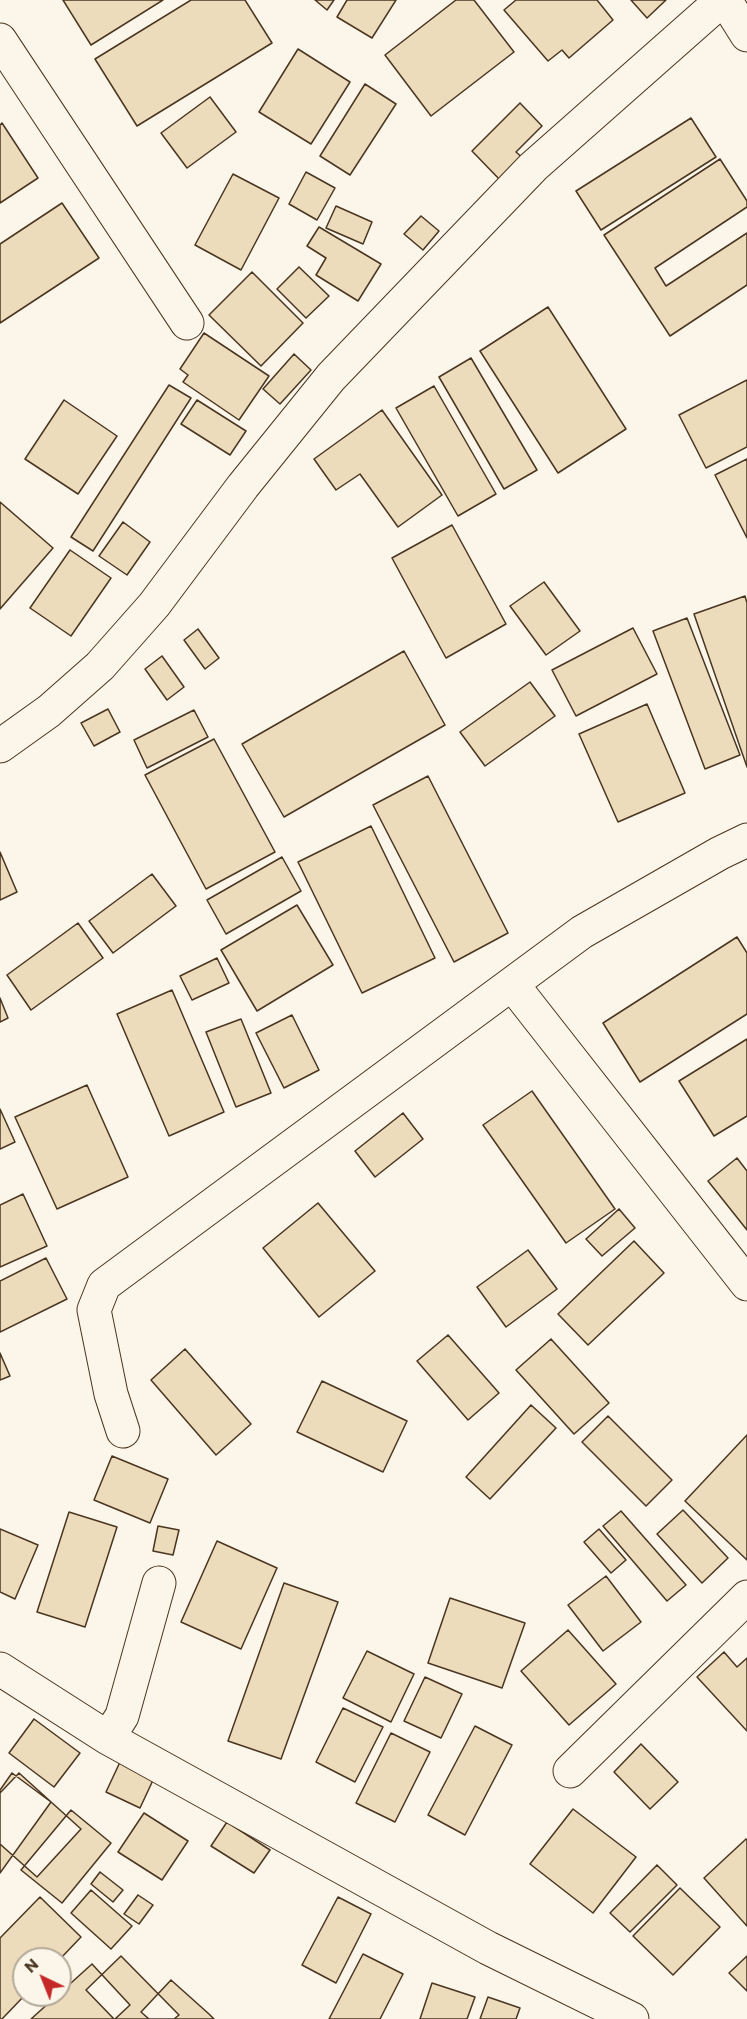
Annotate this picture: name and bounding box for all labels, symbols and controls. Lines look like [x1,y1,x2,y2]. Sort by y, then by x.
north arrow [12,1947,72,2007]
text: N [20,1954,42,1976]

